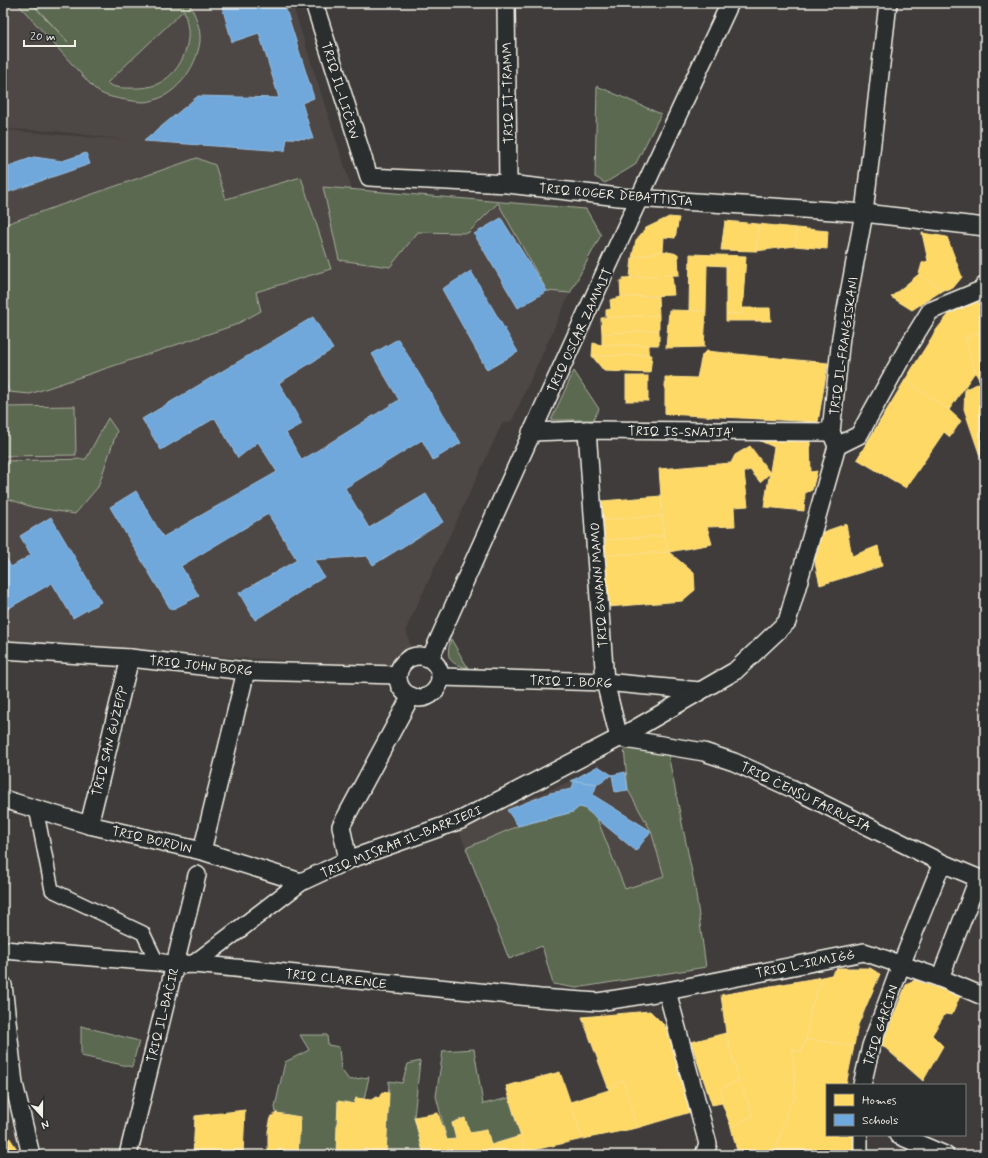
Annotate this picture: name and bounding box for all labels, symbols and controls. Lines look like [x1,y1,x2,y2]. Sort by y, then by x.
scale bar [24,22,75,48]
text: 20 m [30,29,56,45]
street label: TRIQ IL-LIĊEW [317,40,362,141]
street label: TRIQ IT-TRAMM [499,42,518,144]
street label: TRIQ ROGER DEBATTISTA [538,180,694,211]
street label: TRIQ OSCAR ZAMMIT [544,265,617,396]
street label: TRIQ IL-FRANĠISKANI [826,276,863,417]
street label: TRIQ IS-SNAJJA' [628,423,734,442]
street label: TRIQ ĠWANN MAMO [587,522,612,648]
street label: TRIQ JOHN BORG [148,653,254,680]
street label: TRIQ J. BORG [529,673,613,692]
street label: TRIQ SAN ĠUŻEPP [89,684,133,798]
street label: TRIQ ĊENSU FARRUGIA [737,758,873,836]
street label: TRIQ MISRAĦ IL-BARRIERI [318,802,485,883]
street label: TRIQ BORDIN [110,823,193,858]
street label: TRIQ L-IRMIĠĠ [754,946,857,982]
street label: TRIQ IL-BAĊIR [143,966,184,1065]
street label: TRIQ CLARENCE [284,966,388,993]
street label: TRIQ GARĊIN [860,983,903,1068]
legend [826,1084,966,1136]
text: Homes [862,1093,897,1109]
north arrow [22,1096,62,1136]
text: Schools [862,1113,898,1129]
text: N [39,1117,51,1132]

